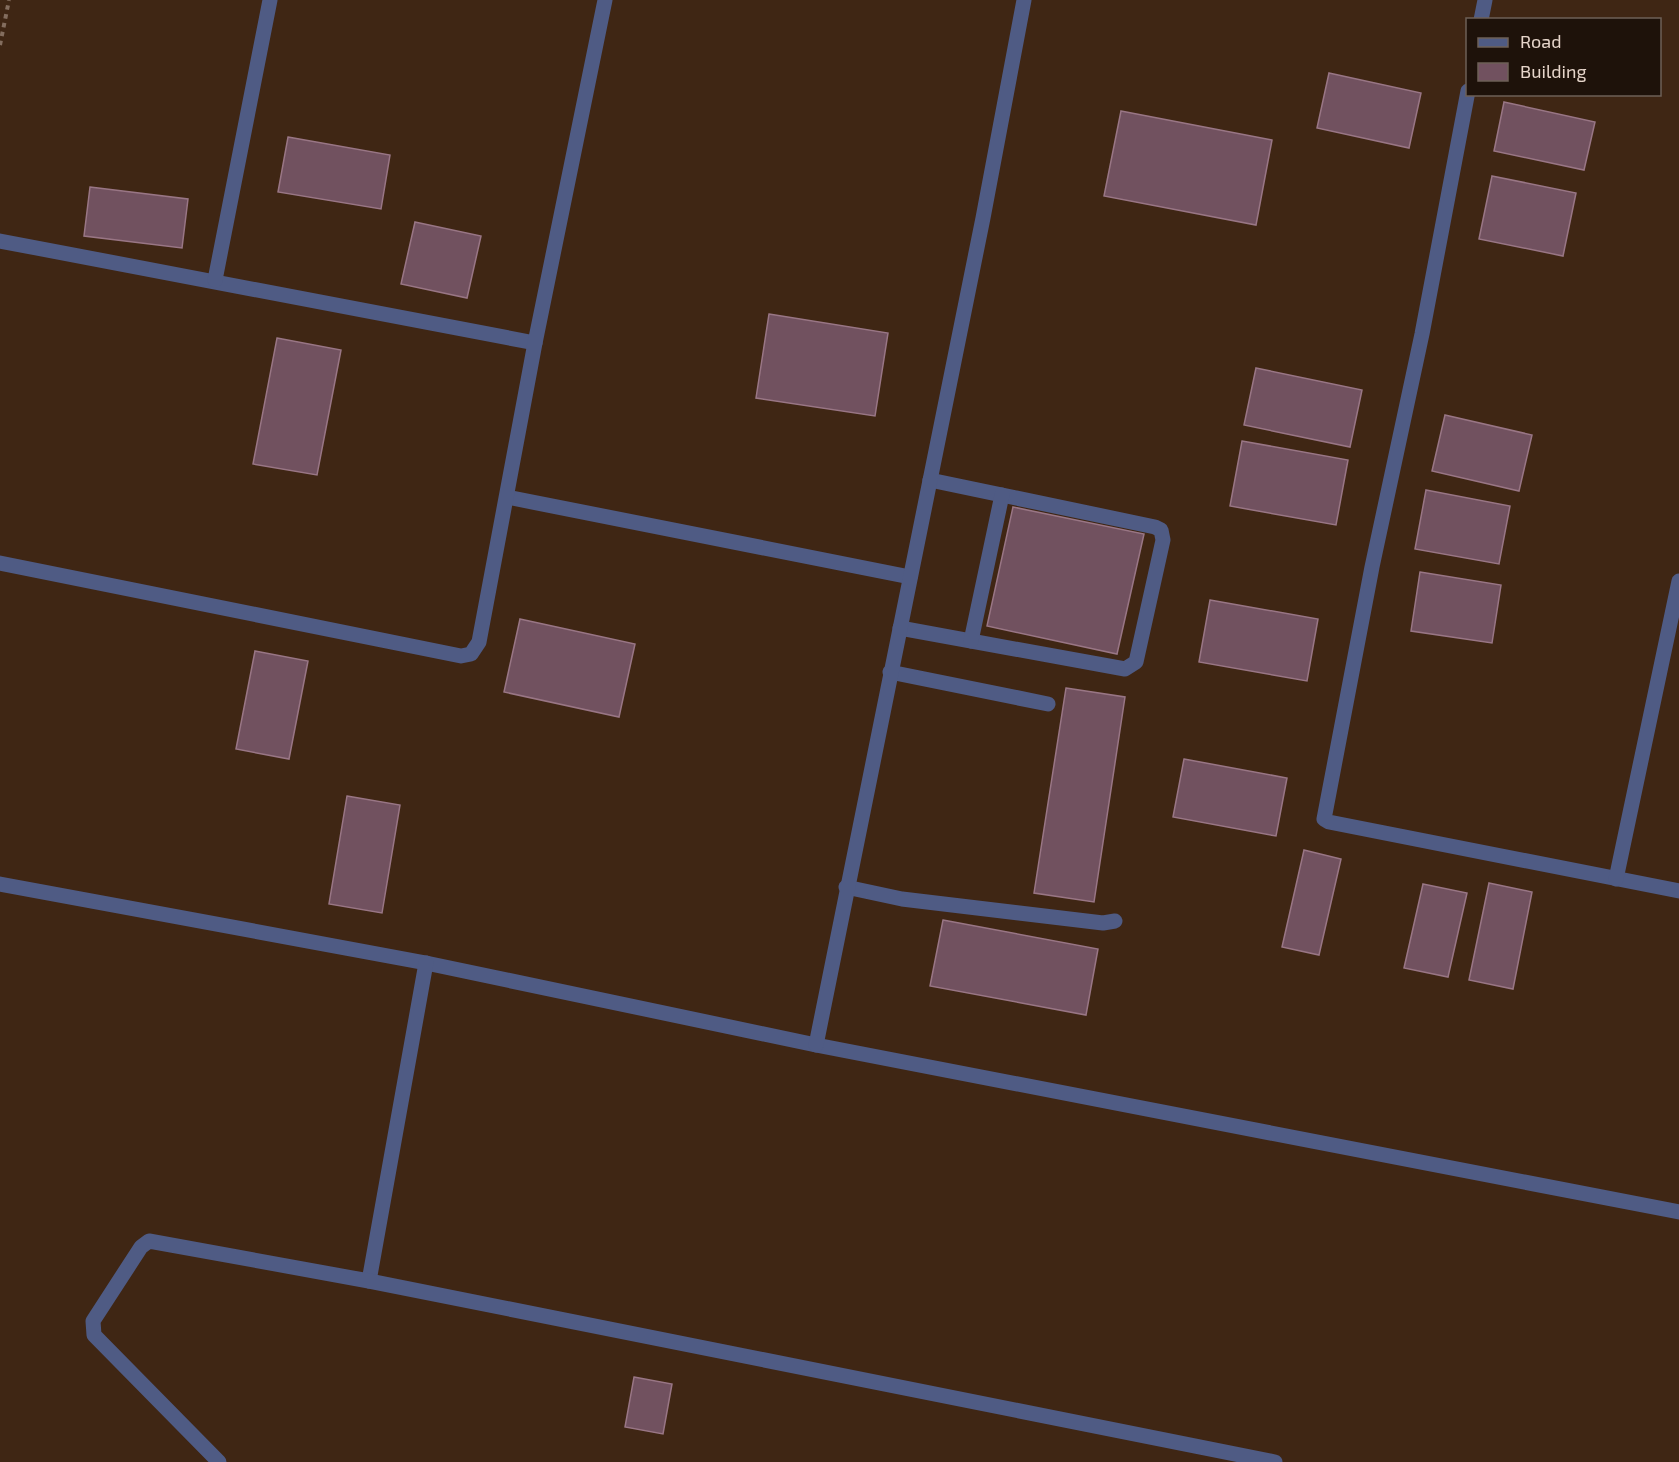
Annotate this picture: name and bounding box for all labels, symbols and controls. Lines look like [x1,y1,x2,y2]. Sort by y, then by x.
legend [1466,18,1661,96]
text: Road [1520,30,1561,52]
text: Building [1520,60,1587,82]

